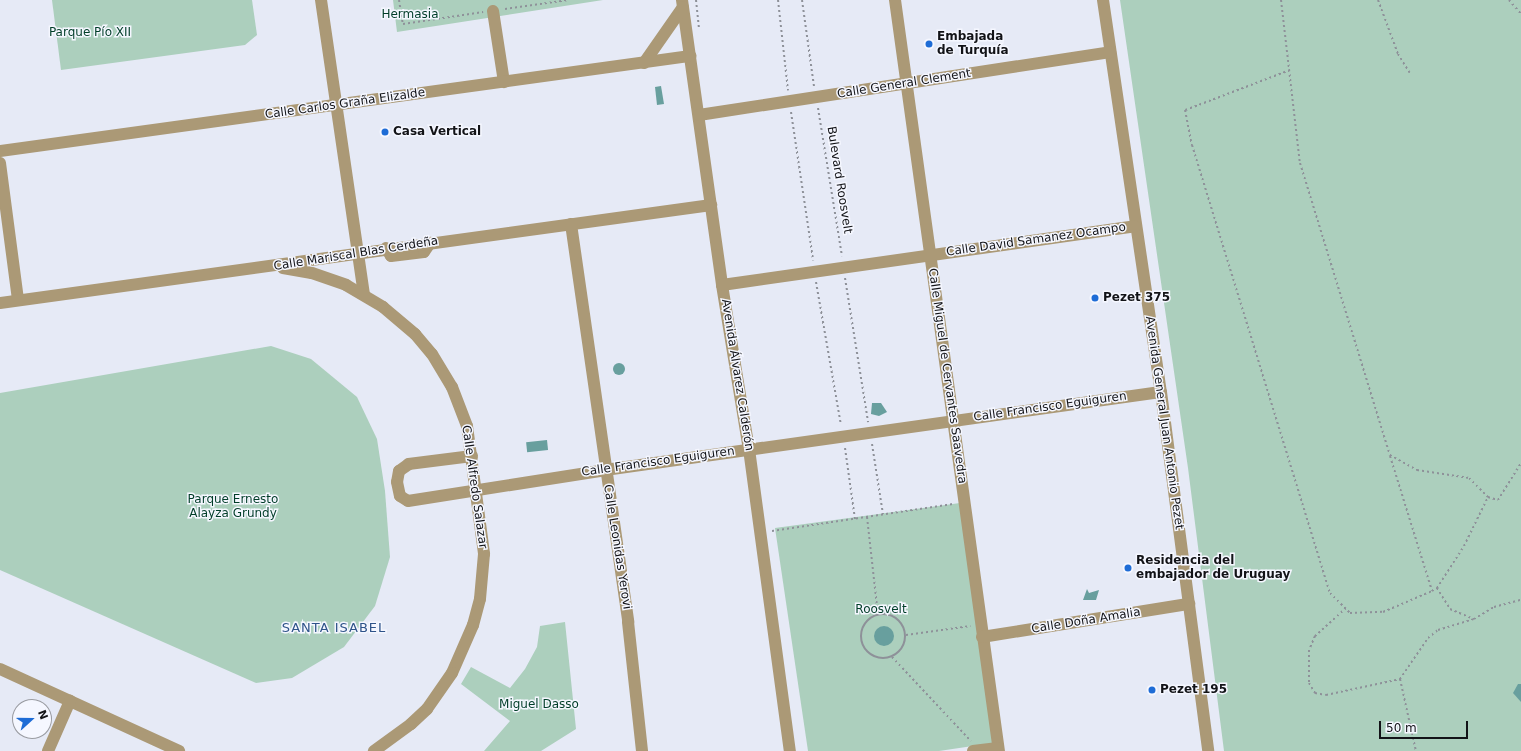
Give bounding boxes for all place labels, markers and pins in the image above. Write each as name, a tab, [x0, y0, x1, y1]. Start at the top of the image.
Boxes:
place label: Embajada de Turquía	[937, 30, 1009, 58]
marker: Embajada de Turquía	[924, 39, 934, 49]
place label: Casa Vertical	[393, 125, 481, 139]
marker: Casa Vertical	[380, 127, 390, 137]
place label: Pezet 375	[1103, 291, 1170, 305]
marker: Pezet 375	[1090, 293, 1100, 303]
place label: Residencia del embajador de Uruguay	[1136, 554, 1290, 582]
marker: Residencia del embajador de Uruguay	[1123, 563, 1133, 573]
place label: Pezet 195	[1160, 683, 1227, 697]
marker: Pezet 195	[1147, 685, 1157, 695]

